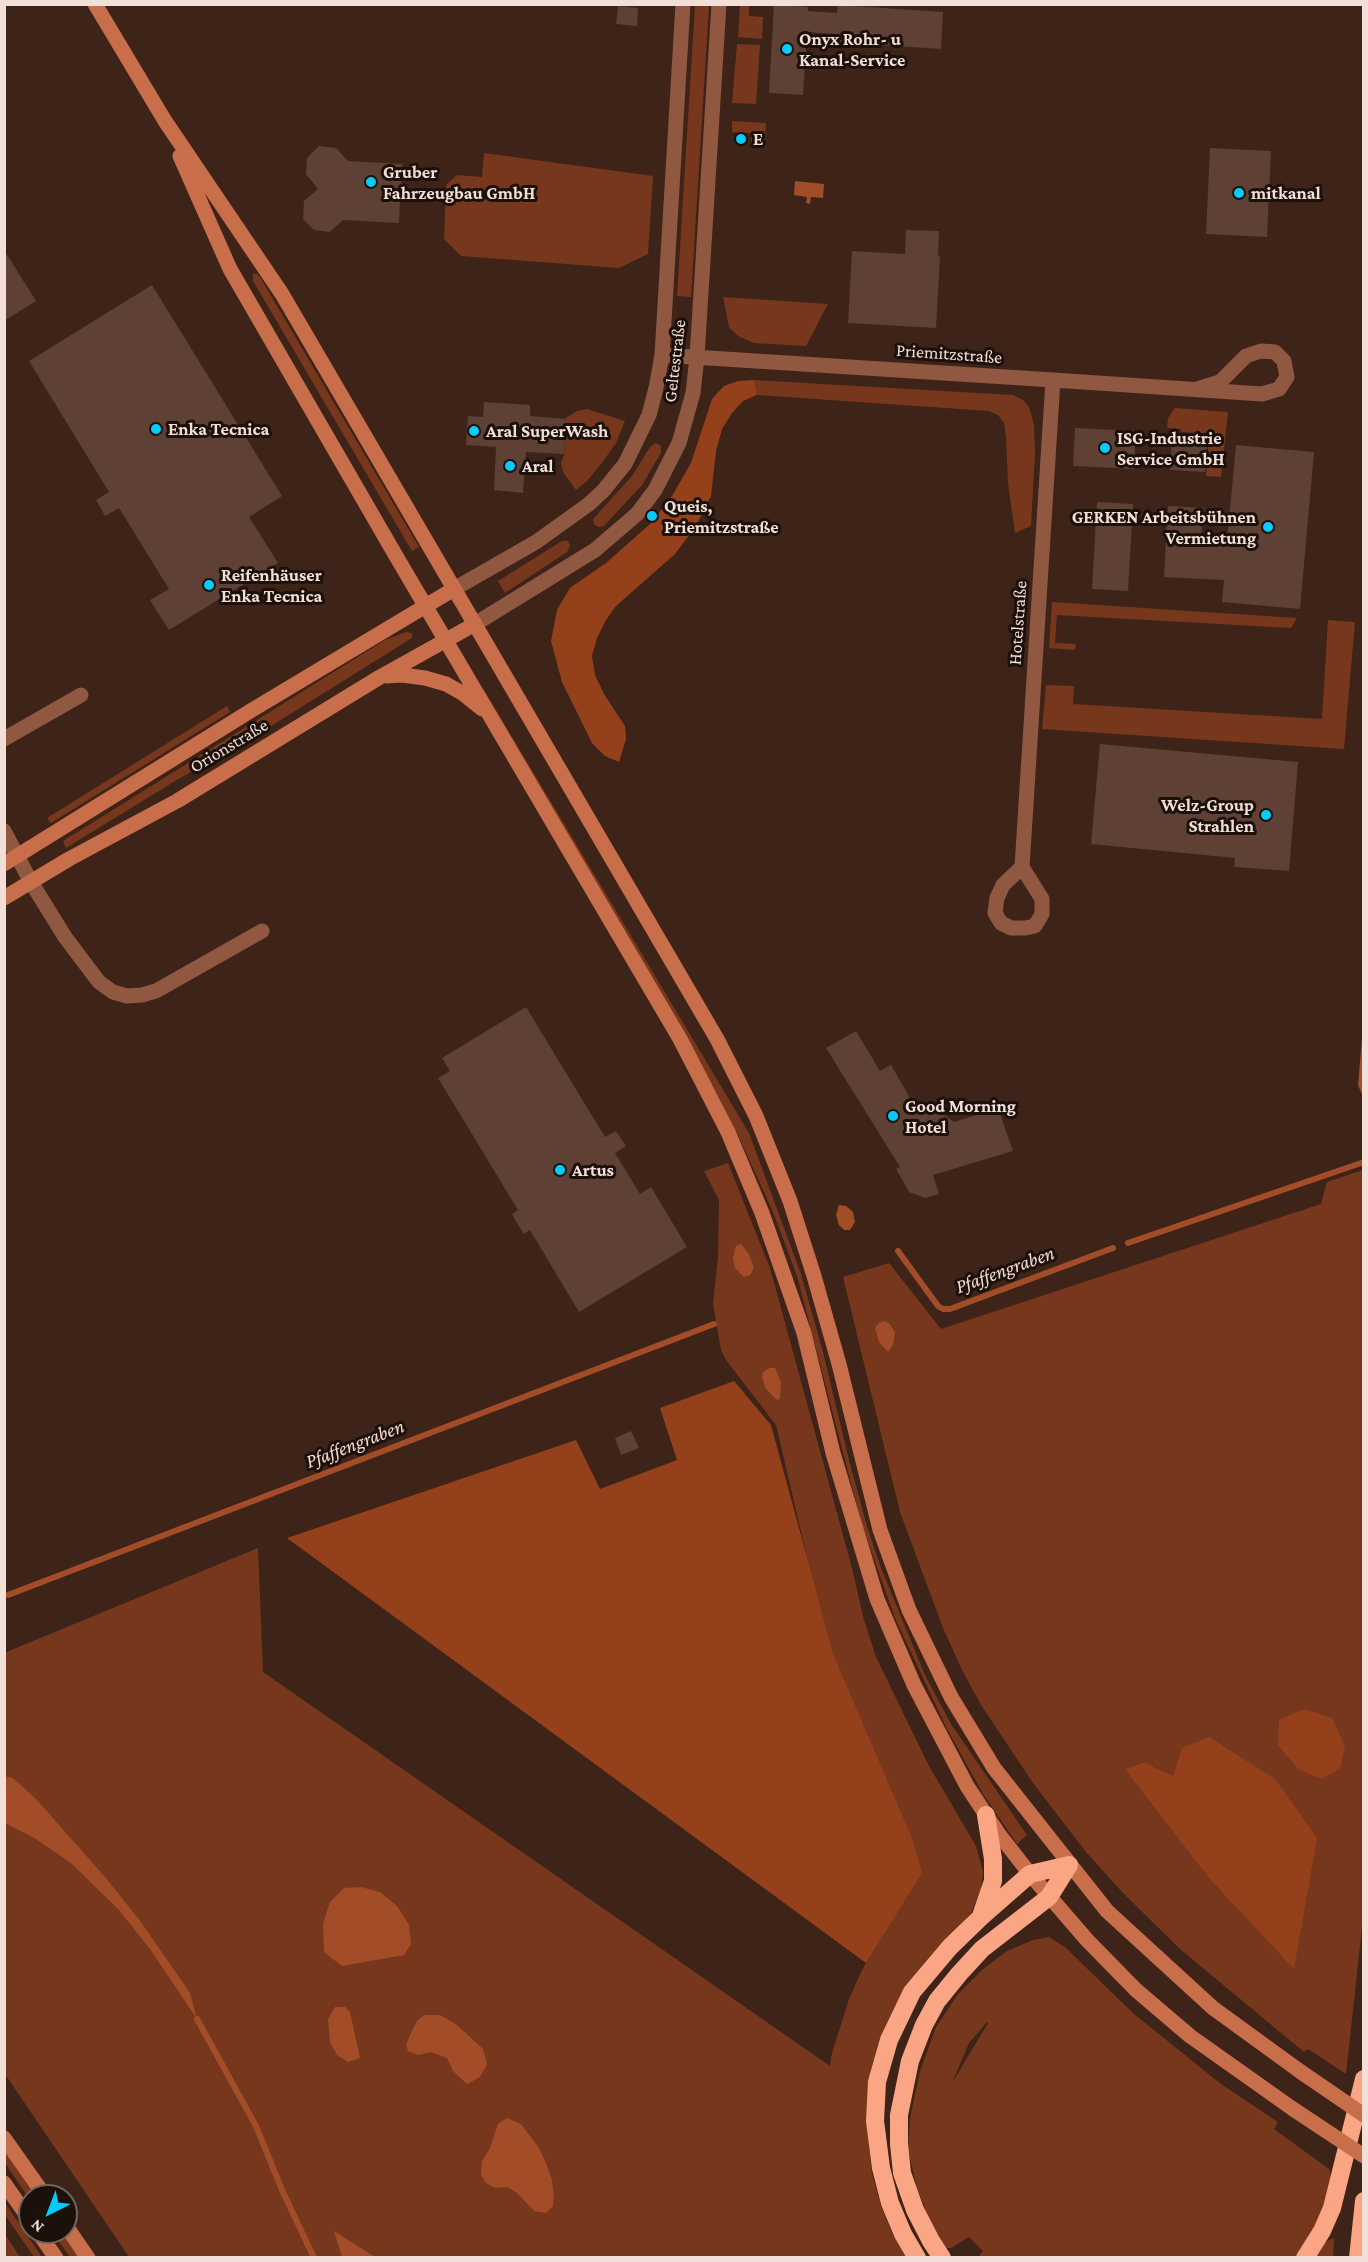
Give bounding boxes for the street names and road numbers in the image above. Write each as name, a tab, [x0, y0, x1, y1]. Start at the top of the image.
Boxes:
street label: Geltestraße	[659, 318, 691, 404]
street label: Priemitzstraße	[895, 340, 1003, 368]
street label: Hotelstraße	[1004, 580, 1032, 666]
street label: Orionstraße	[186, 714, 272, 778]

